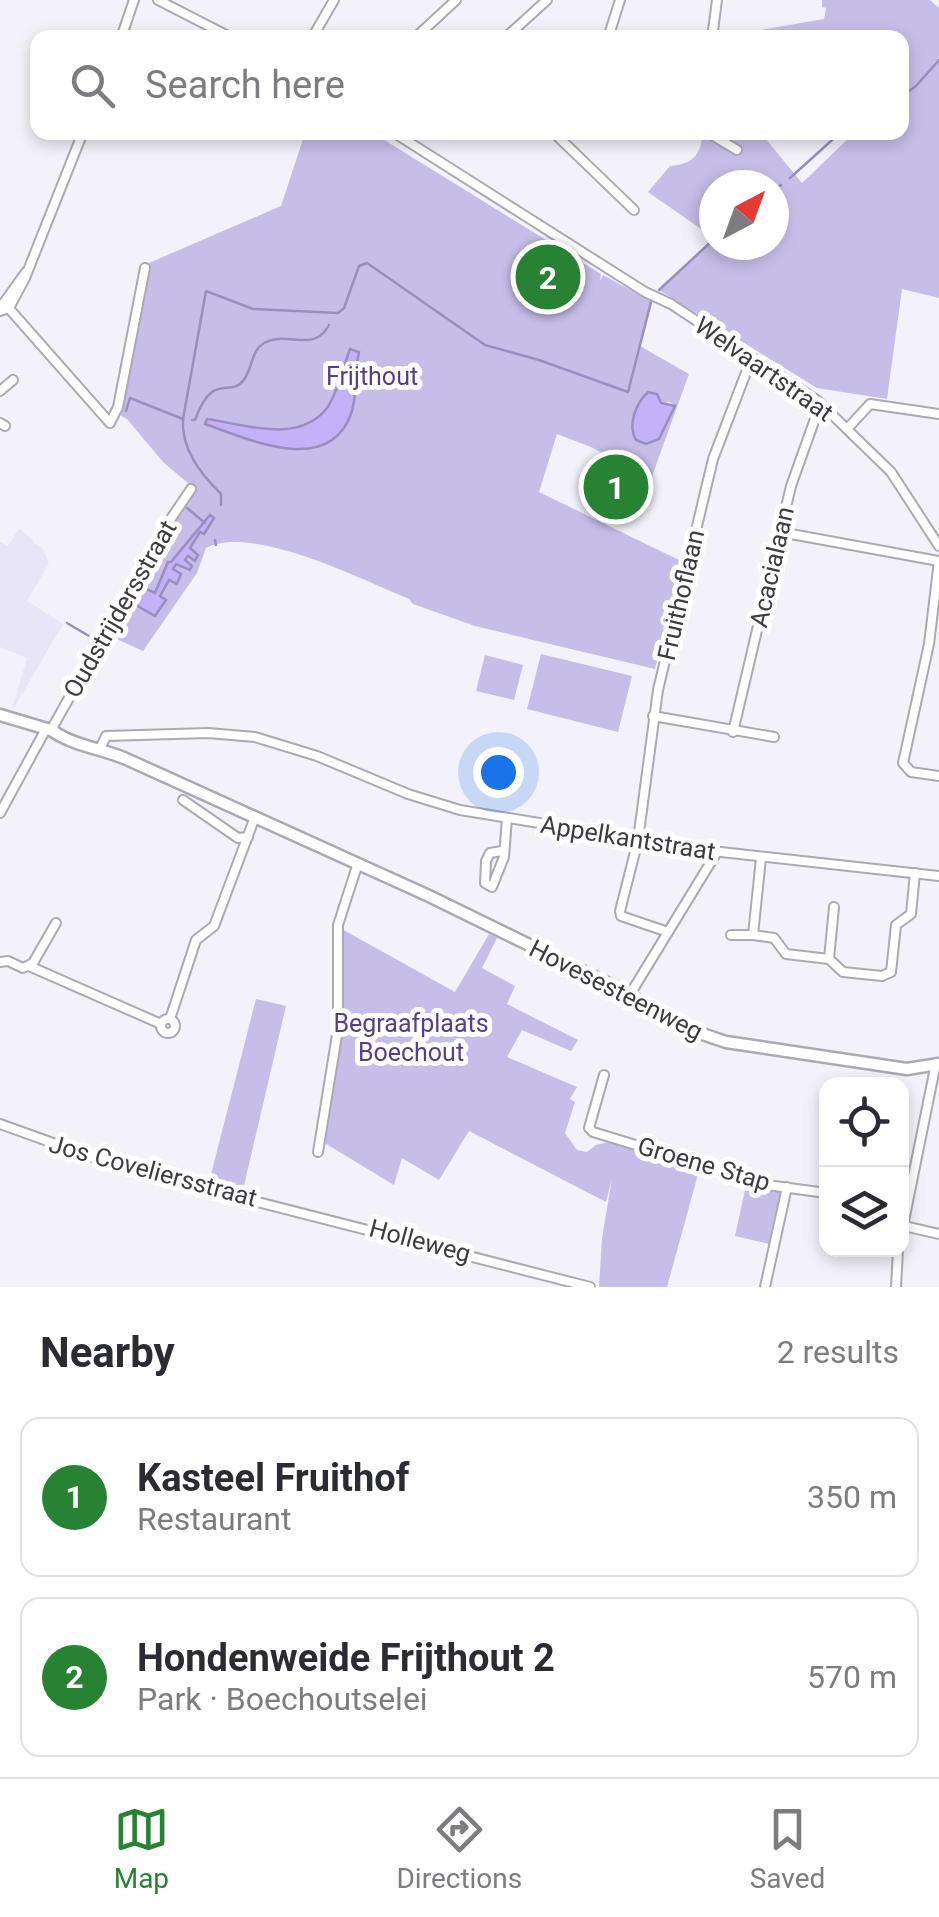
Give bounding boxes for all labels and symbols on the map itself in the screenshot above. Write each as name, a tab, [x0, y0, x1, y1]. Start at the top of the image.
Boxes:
north arrow	[699, 170, 789, 260]
pin: 2	[516, 240, 580, 314]
street label: Welvaartstraat	[689, 311, 839, 427]
park label: Frijthout	[326, 362, 418, 391]
pin: 1	[584, 450, 648, 524]
street label: Acacialaan	[744, 504, 800, 630]
street label: Oudstrijdersstraat	[57, 515, 183, 703]
street label: Fruithoflaan	[652, 527, 710, 663]
your location	[473, 747, 524, 798]
street label: Appelkantstraat	[539, 810, 717, 866]
street label: Hovesesteenweg	[524, 934, 708, 1046]
park label: Begraafplaats Boechout	[333, 1009, 489, 1067]
street label: Jos Coveliersstraat	[46, 1129, 260, 1213]
street label: Groene Stap	[634, 1131, 774, 1197]
street label: Holleweg	[366, 1214, 474, 1268]

